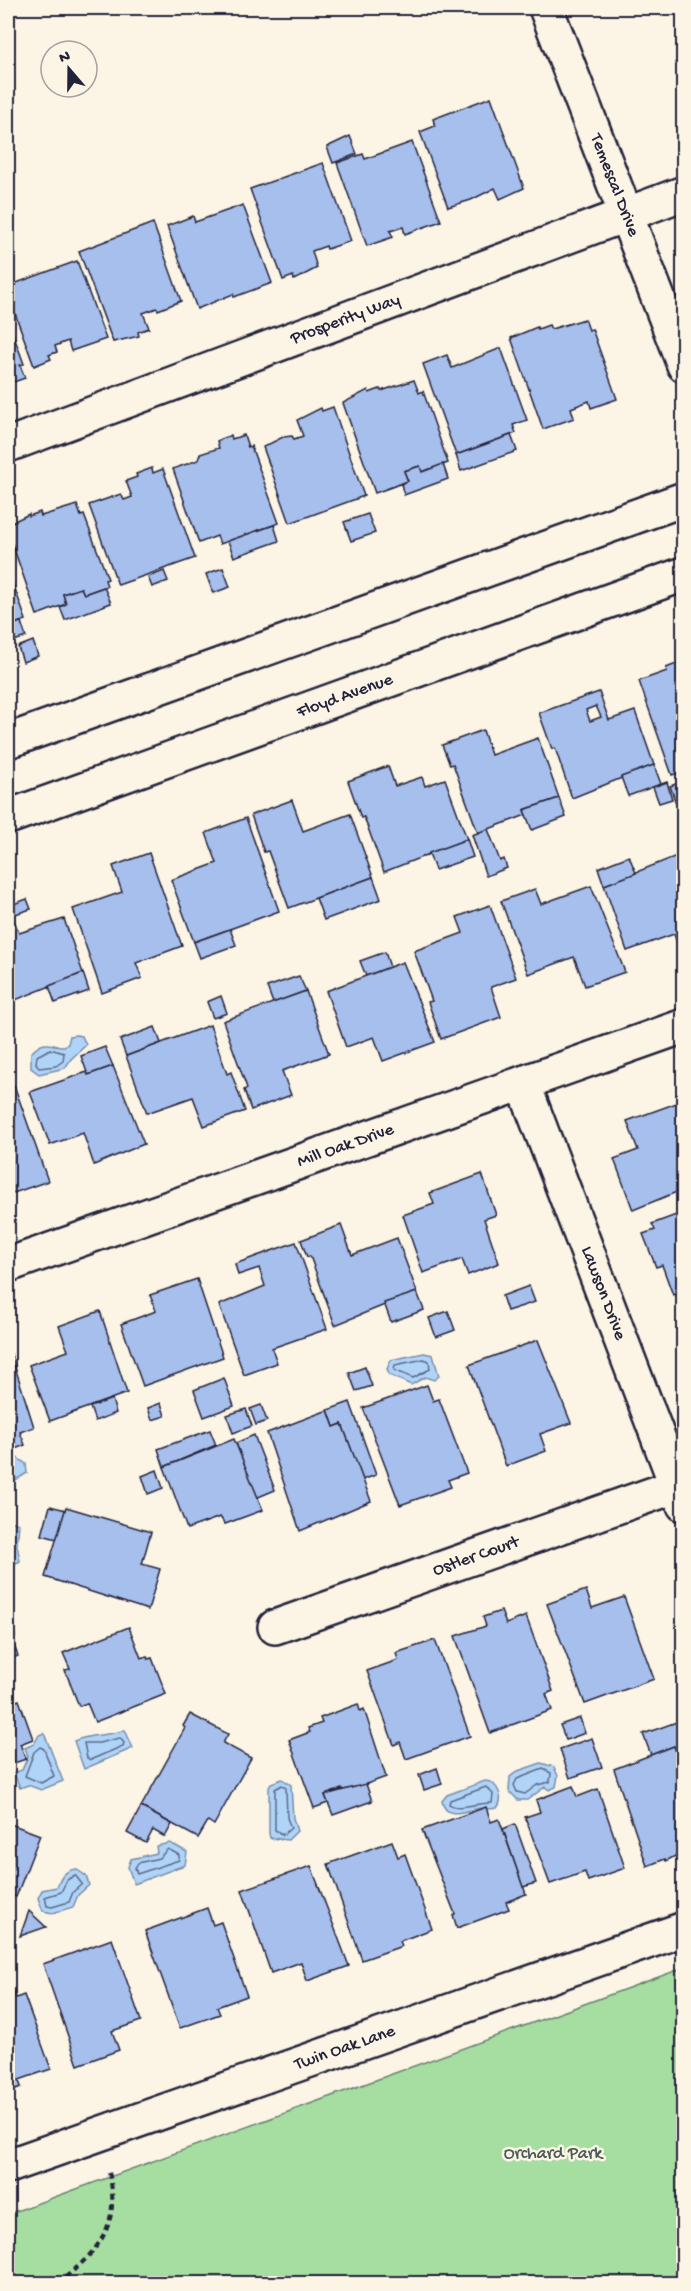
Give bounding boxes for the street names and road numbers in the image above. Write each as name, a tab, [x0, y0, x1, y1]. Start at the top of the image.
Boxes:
street label: Temescal Drive	[585, 130, 644, 240]
street label: Prosperity Way	[287, 289, 403, 350]
street label: Floyd Avenue	[293, 669, 396, 723]
street label: Mill Oak Drive	[294, 1119, 397, 1172]
street label: Lawson Drive	[576, 1243, 631, 1344]
street label: Ostler Court	[430, 1531, 523, 1581]
street label: Twin Oak Lane	[291, 2020, 399, 2076]

